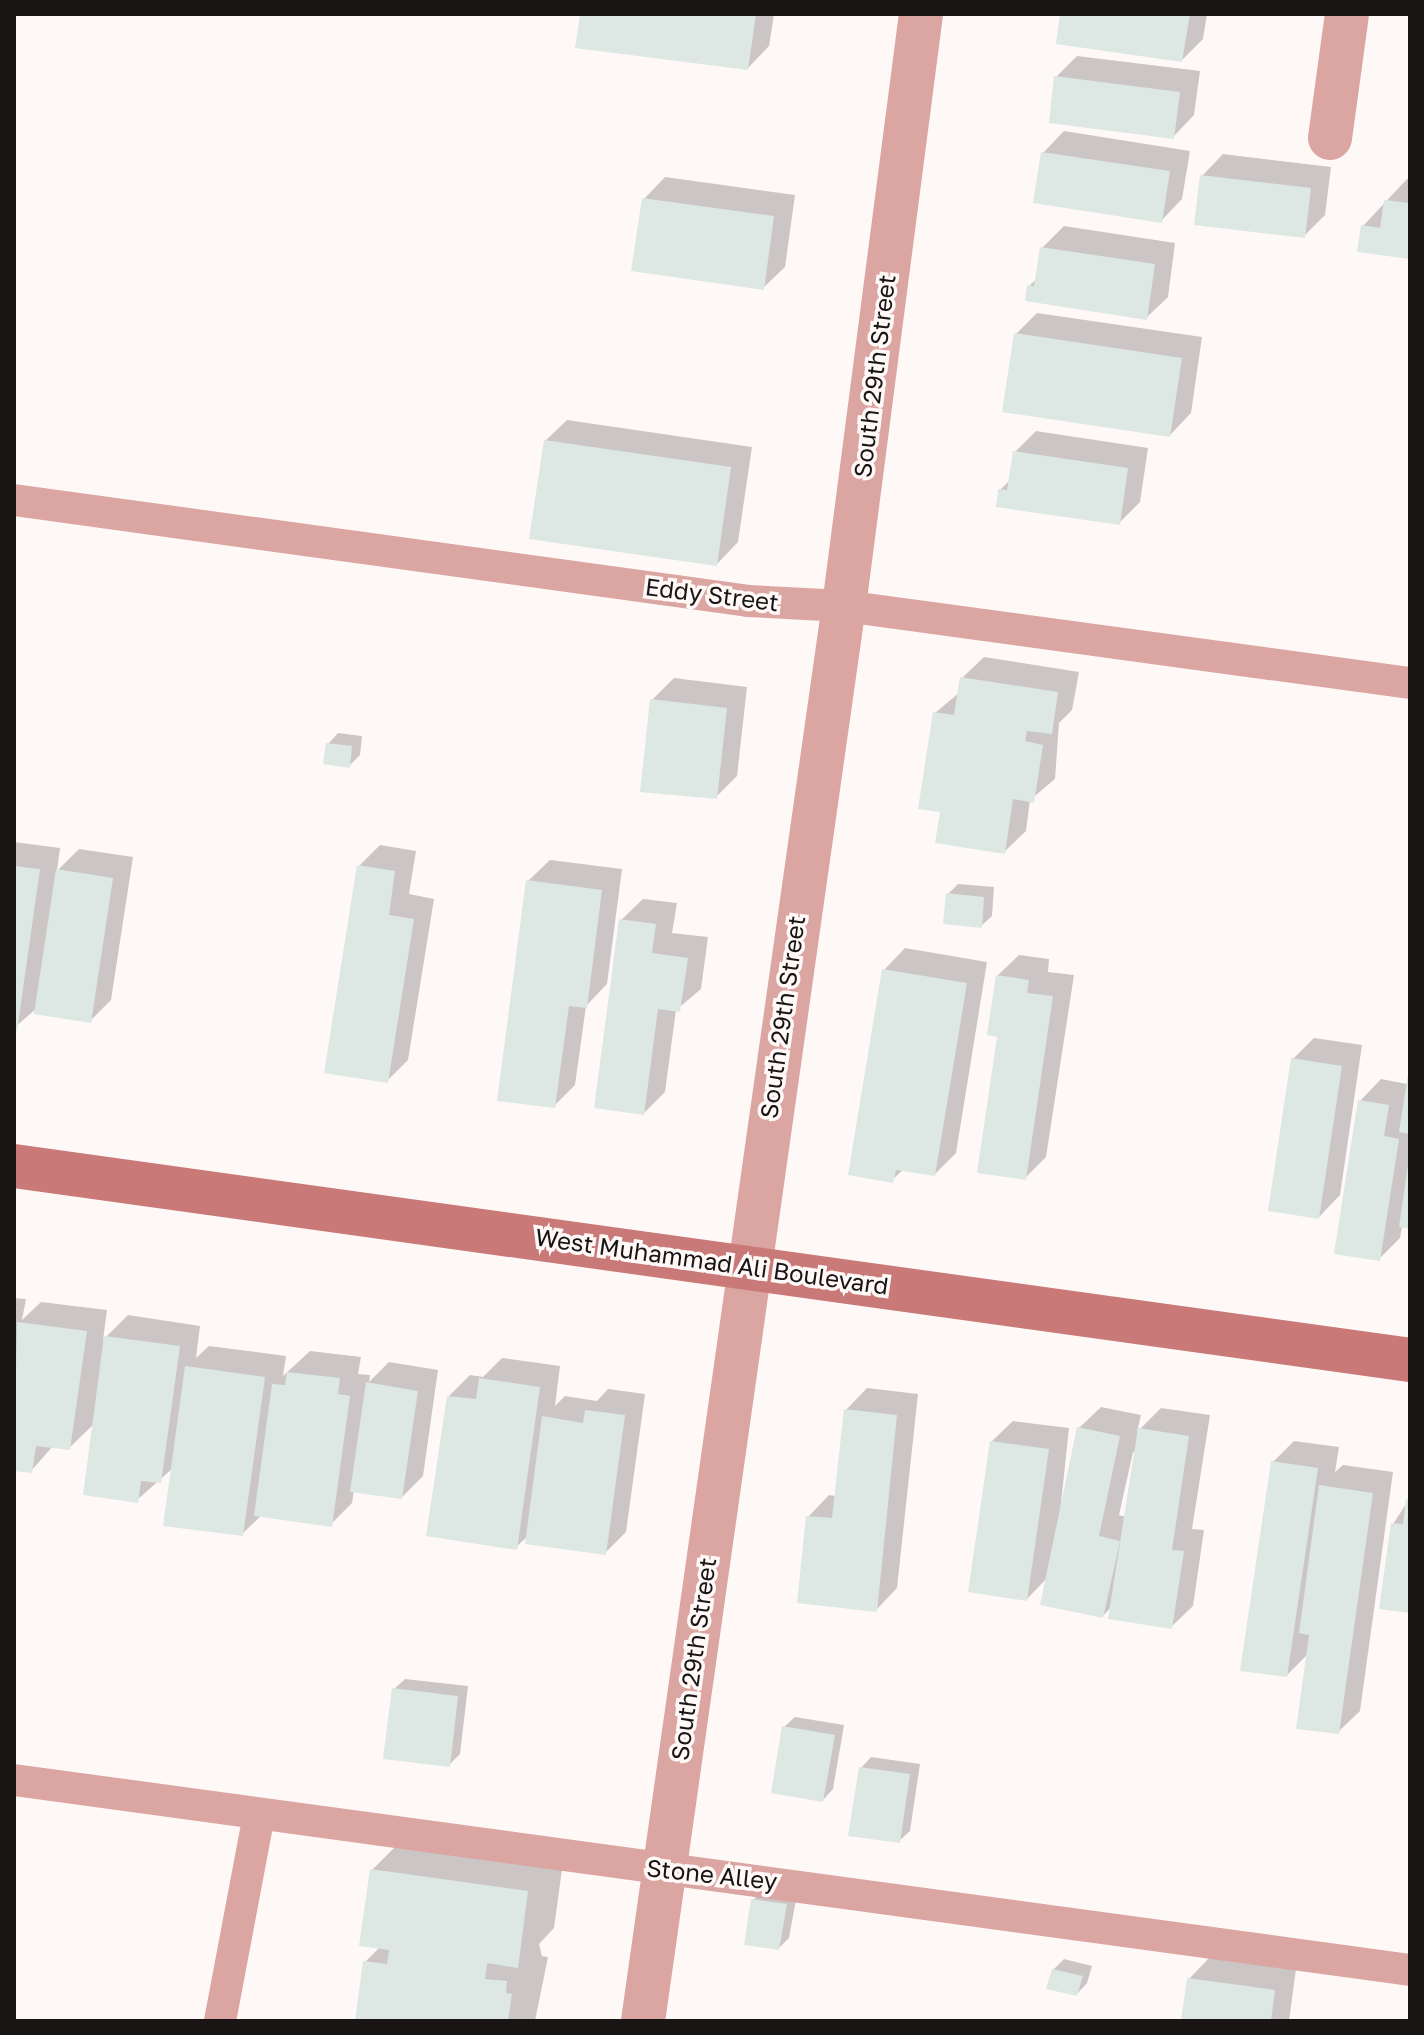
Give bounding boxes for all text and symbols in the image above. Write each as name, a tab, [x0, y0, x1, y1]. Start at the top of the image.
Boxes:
street label: South 29th Street	[847, 273, 901, 479]
street label: Eddy Street	[644, 572, 780, 616]
street label: South 29th Street	[754, 914, 810, 1120]
street label: West Muhammad Ali Boulevard	[534, 1222, 890, 1300]
street label: South 29th Street	[665, 1556, 721, 1762]
street label: Stone Alley	[645, 1853, 779, 1895]

